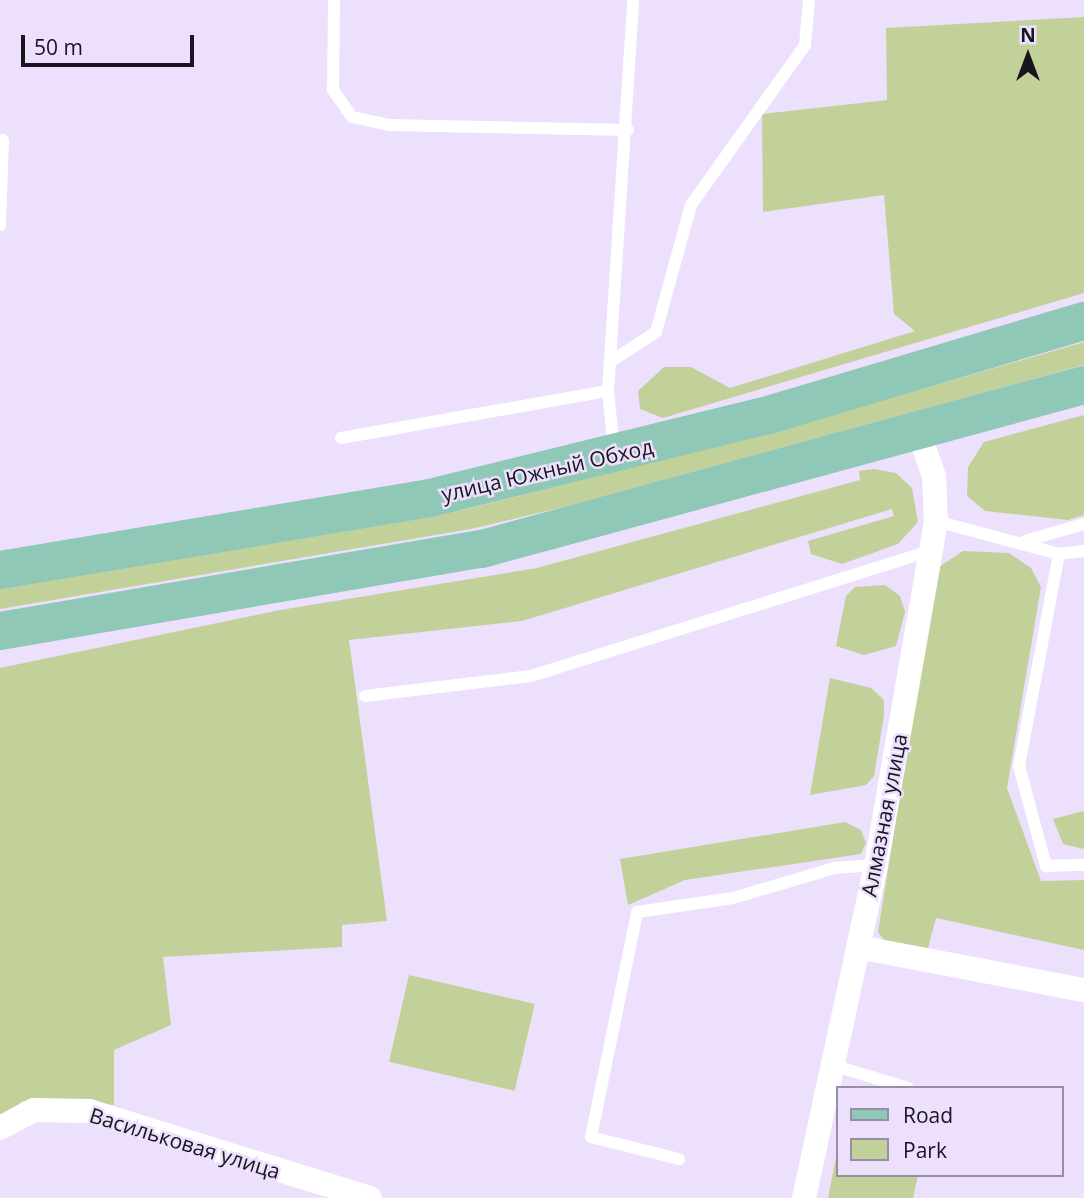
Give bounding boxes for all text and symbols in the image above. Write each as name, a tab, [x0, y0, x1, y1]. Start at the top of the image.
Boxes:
scale bar	[24, 21, 198, 65]
north arrow	[993, 21, 1063, 91]
text: N	[1020, 22, 1036, 48]
text: 50 m	[34, 33, 83, 61]
street label: улица Южный Обход	[439, 433, 655, 507]
street label: Алмазная улица	[856, 731, 912, 899]
legend	[836, 1086, 1063, 1177]
text: Road	[903, 1101, 953, 1129]
street label: Васильковая улица	[87, 1102, 283, 1184]
text: Park	[903, 1136, 947, 1164]

